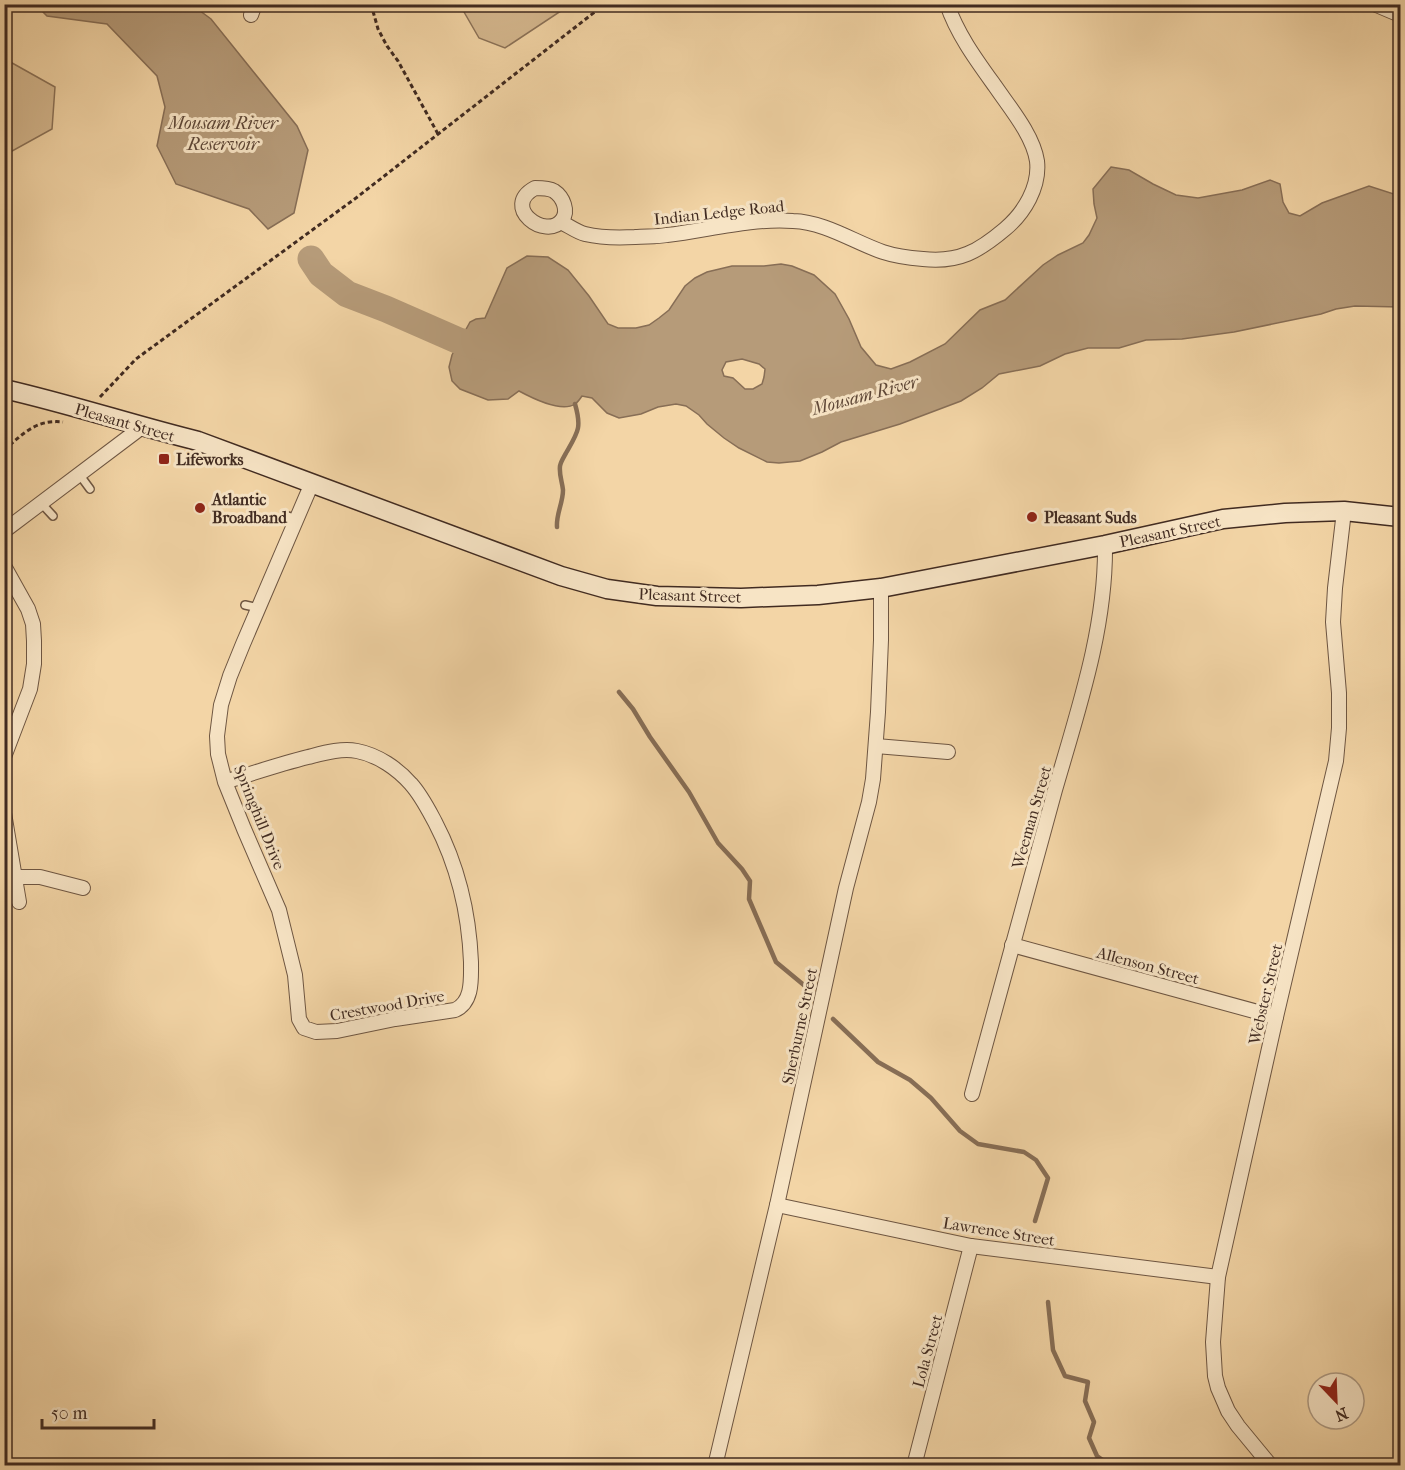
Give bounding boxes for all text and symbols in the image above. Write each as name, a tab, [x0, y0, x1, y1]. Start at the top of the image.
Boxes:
water label: Mousam River Reservoir	[166, 113, 280, 155]
street label: Indian Ledge Road	[653, 196, 785, 229]
water label: Mousam River	[808, 371, 923, 420]
street label: Pleasant Street	[73, 399, 177, 446]
place label: Lifeworks	[176, 450, 244, 469]
marker: Lifeworks	[157, 452, 171, 466]
place label: Atlantic Broadband	[211, 490, 288, 527]
marker: Atlantic Broadband	[193, 501, 207, 515]
place label: Pleasant Suds	[1044, 508, 1137, 527]
marker: Pleasant Suds	[1025, 510, 1039, 524]
street label: Pleasant Street	[1118, 511, 1223, 552]
street label: Pleasant Street	[638, 584, 742, 607]
street label: Springhill Drive	[230, 762, 289, 872]
street label: Weeman Street	[1007, 763, 1055, 872]
street label: Allenson Street	[1094, 942, 1201, 988]
street label: Webster Street	[1244, 942, 1286, 1047]
street label: Sherburne Street	[778, 966, 821, 1086]
street label: Crestwood Drive	[328, 986, 446, 1025]
street label: Lawrence Street	[942, 1213, 1057, 1250]
street label: Lola Street	[909, 1312, 946, 1390]
north arrow	[1306, 1371, 1366, 1431]
scale bar	[42, 1392, 154, 1430]
text: 50 m	[51, 1403, 88, 1424]
text: N	[1332, 1403, 1351, 1426]

